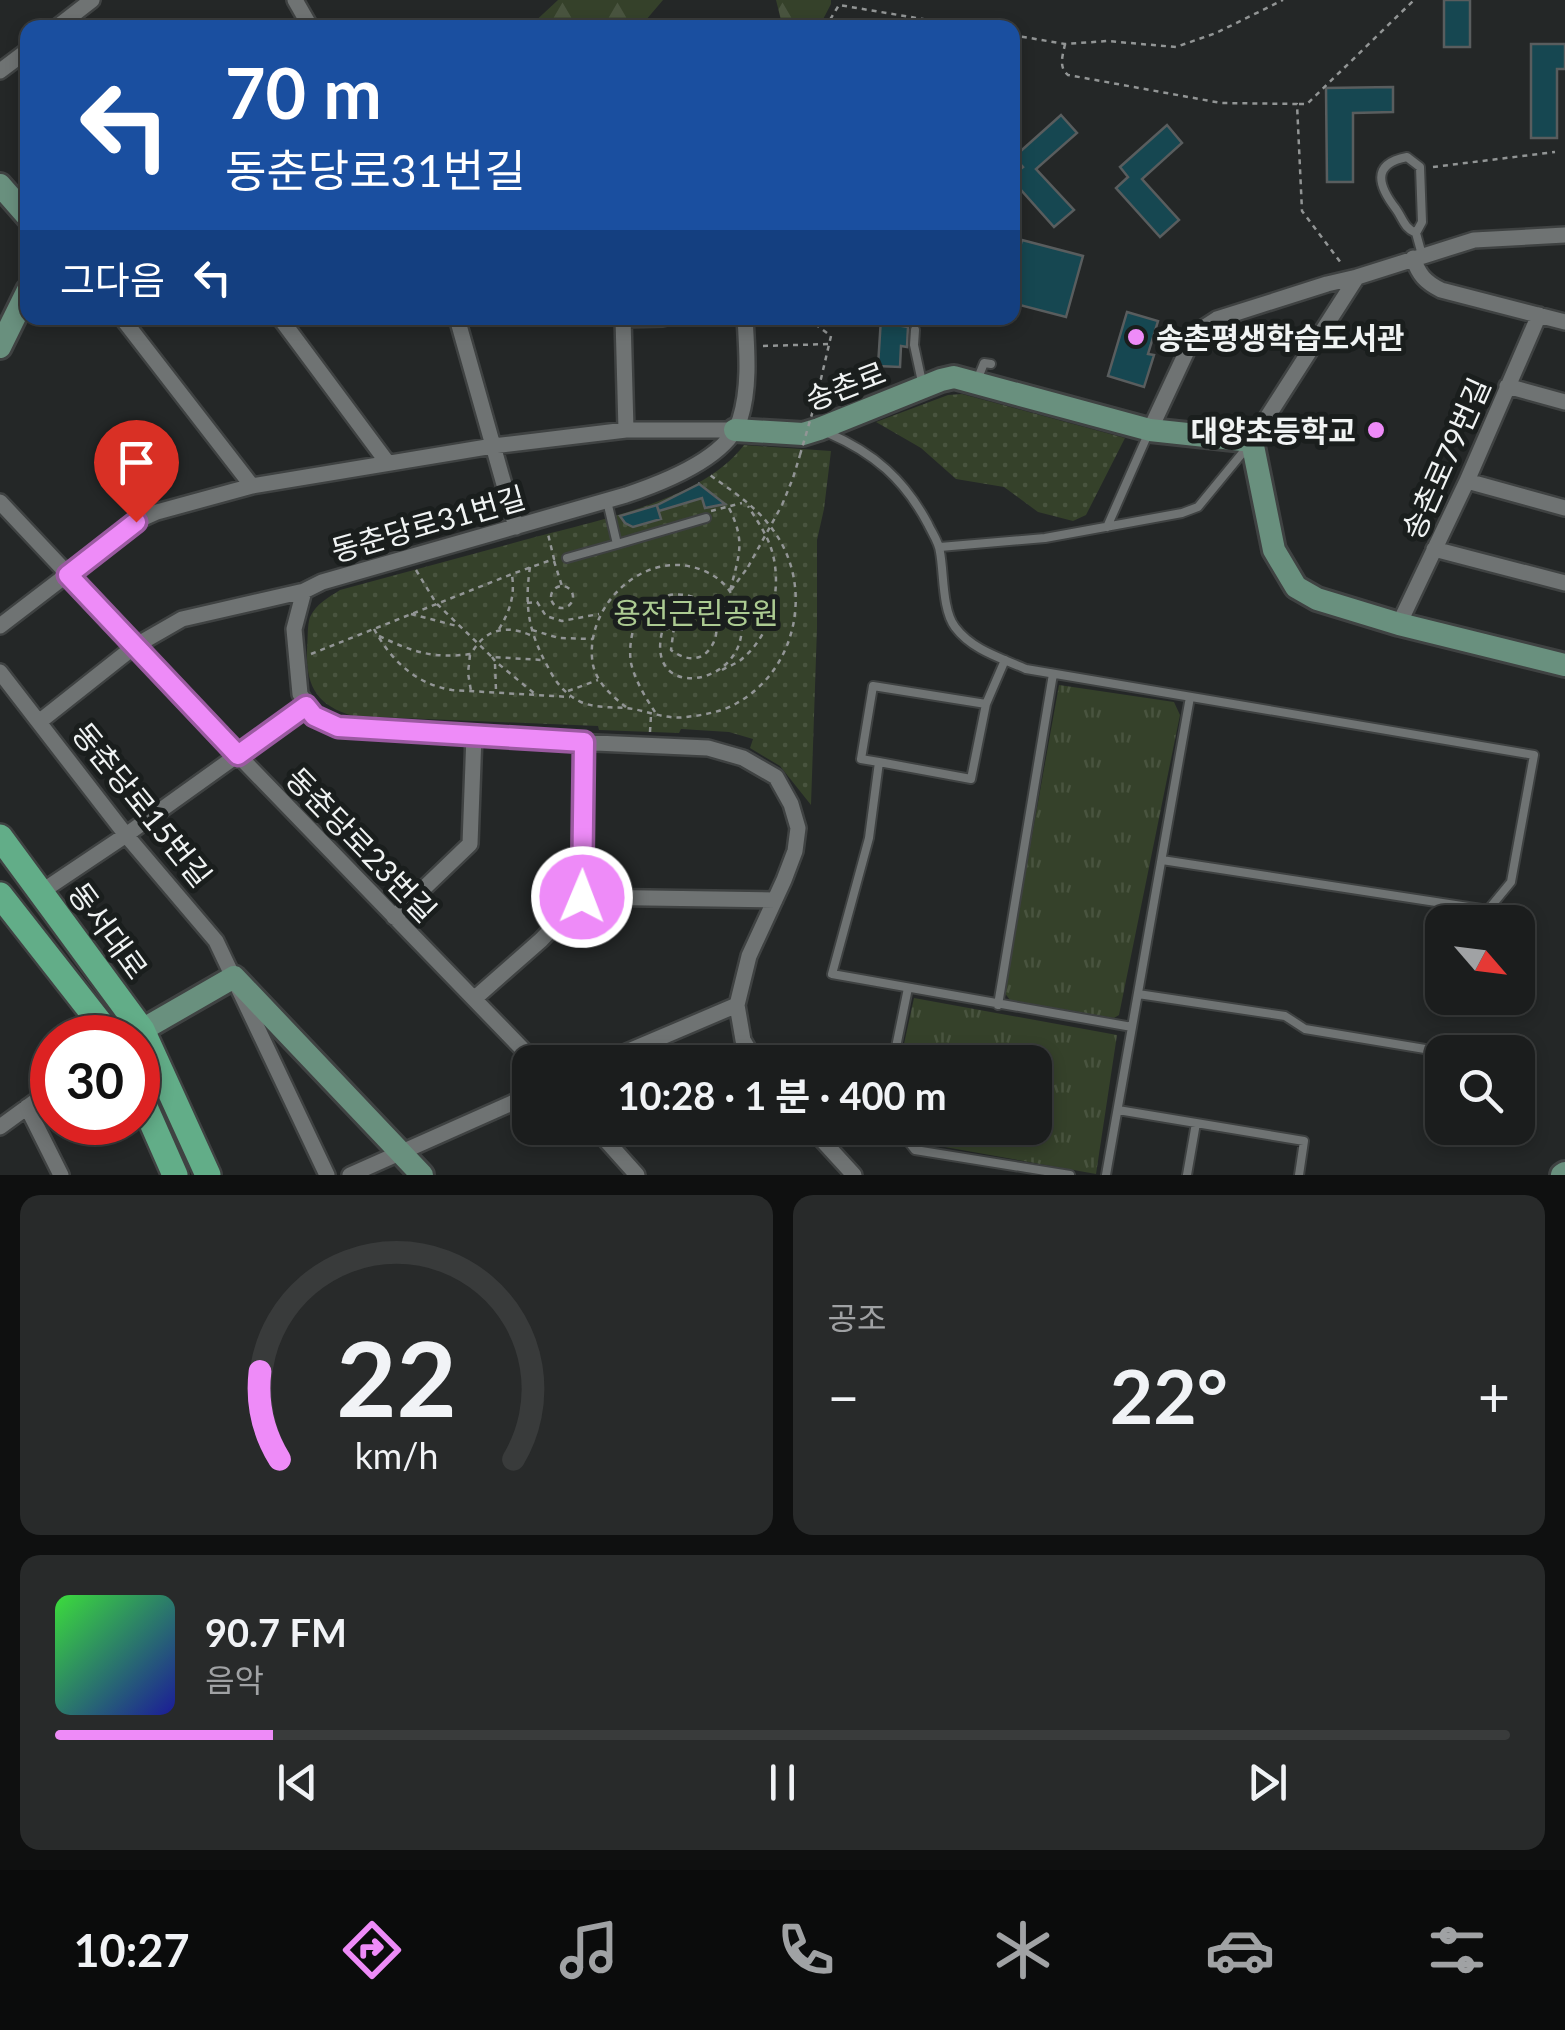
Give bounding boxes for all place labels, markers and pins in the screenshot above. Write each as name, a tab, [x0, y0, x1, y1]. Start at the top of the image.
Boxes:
place label: 송촌평생학습도서관	[1156, 319, 1404, 355]
marker: 송촌평생학습도서관	[1125, 326, 1147, 348]
place label: 대양초등학교	[1190, 412, 1356, 448]
marker: 대양초등학교	[1365, 419, 1387, 441]
pin	[94, 420, 179, 523]

